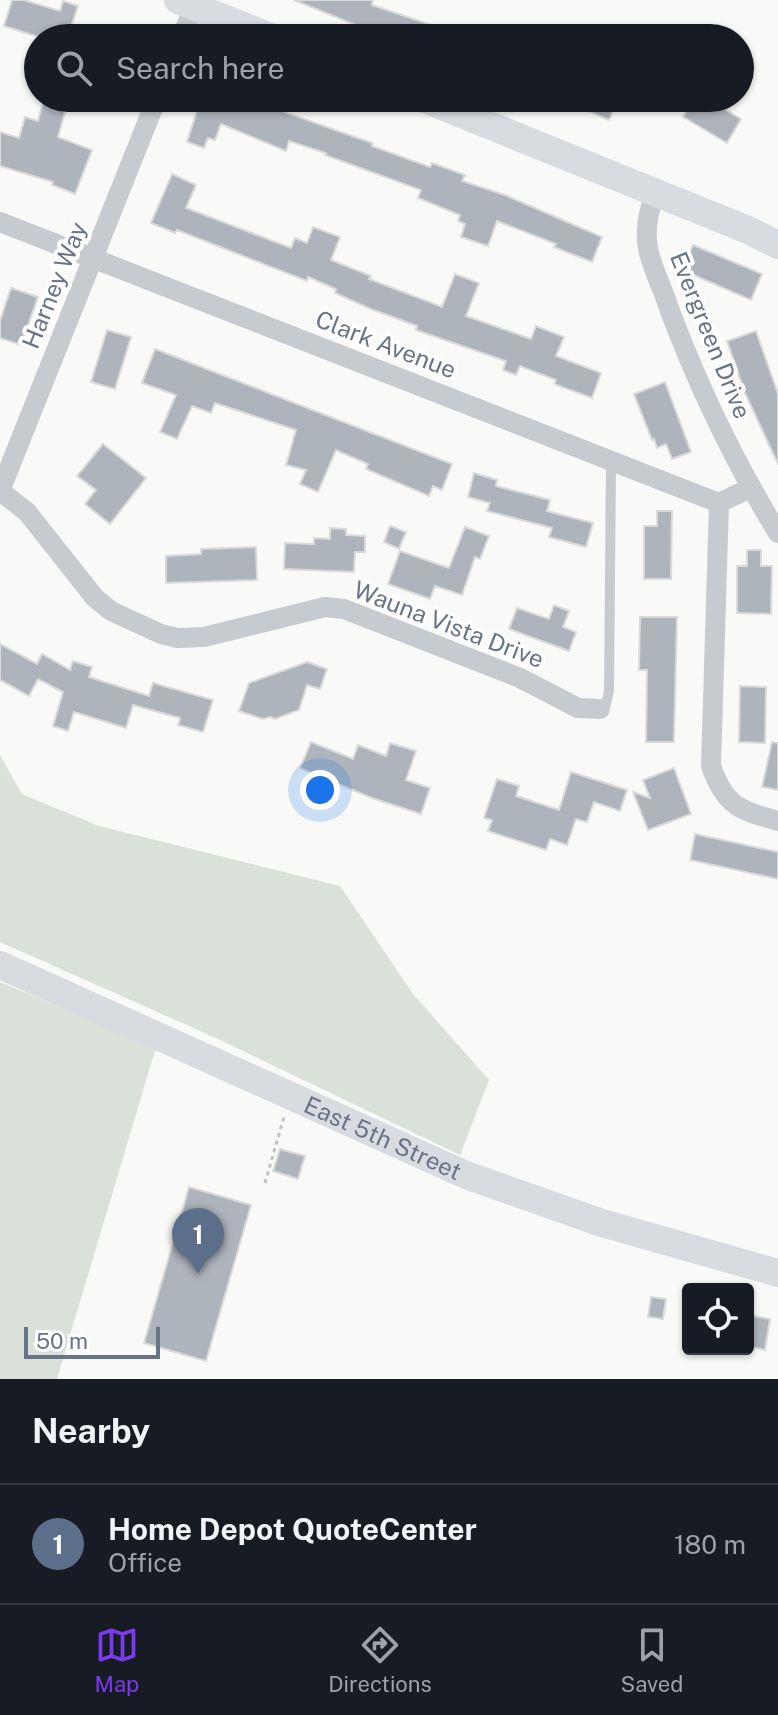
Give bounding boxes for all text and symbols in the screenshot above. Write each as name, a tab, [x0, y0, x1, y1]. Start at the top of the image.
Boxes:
search box	[24, 24, 754, 112]
icon: search	[52, 46, 96, 90]
text: Search here	[116, 50, 284, 86]
street label: Harney Way	[16, 218, 92, 352]
street label: Evergreen Drive	[665, 248, 757, 422]
street label: Clark Avenue	[312, 304, 460, 384]
street label: Wauna Vista Drive	[350, 575, 548, 673]
your location	[300, 770, 340, 810]
street label: East 5th Street	[300, 1090, 466, 1185]
pin: 1	[172, 1208, 224, 1274]
map controls	[682, 1283, 754, 1355]
button: locate	[682, 1283, 754, 1355]
scale bar	[24, 1323, 160, 1359]
text: 50 m	[36, 1328, 88, 1354]
text: Nearby	[32, 1411, 150, 1451]
text: Home Depot QuoteCenter	[108, 1511, 477, 1547]
text: 1	[52, 1529, 64, 1560]
text: 180 m	[674, 1529, 746, 1560]
text: Office	[108, 1547, 182, 1578]
tab: Map	[95, 1623, 139, 1697]
tab: Directions	[328, 1623, 432, 1697]
tab: Saved	[621, 1623, 683, 1697]

